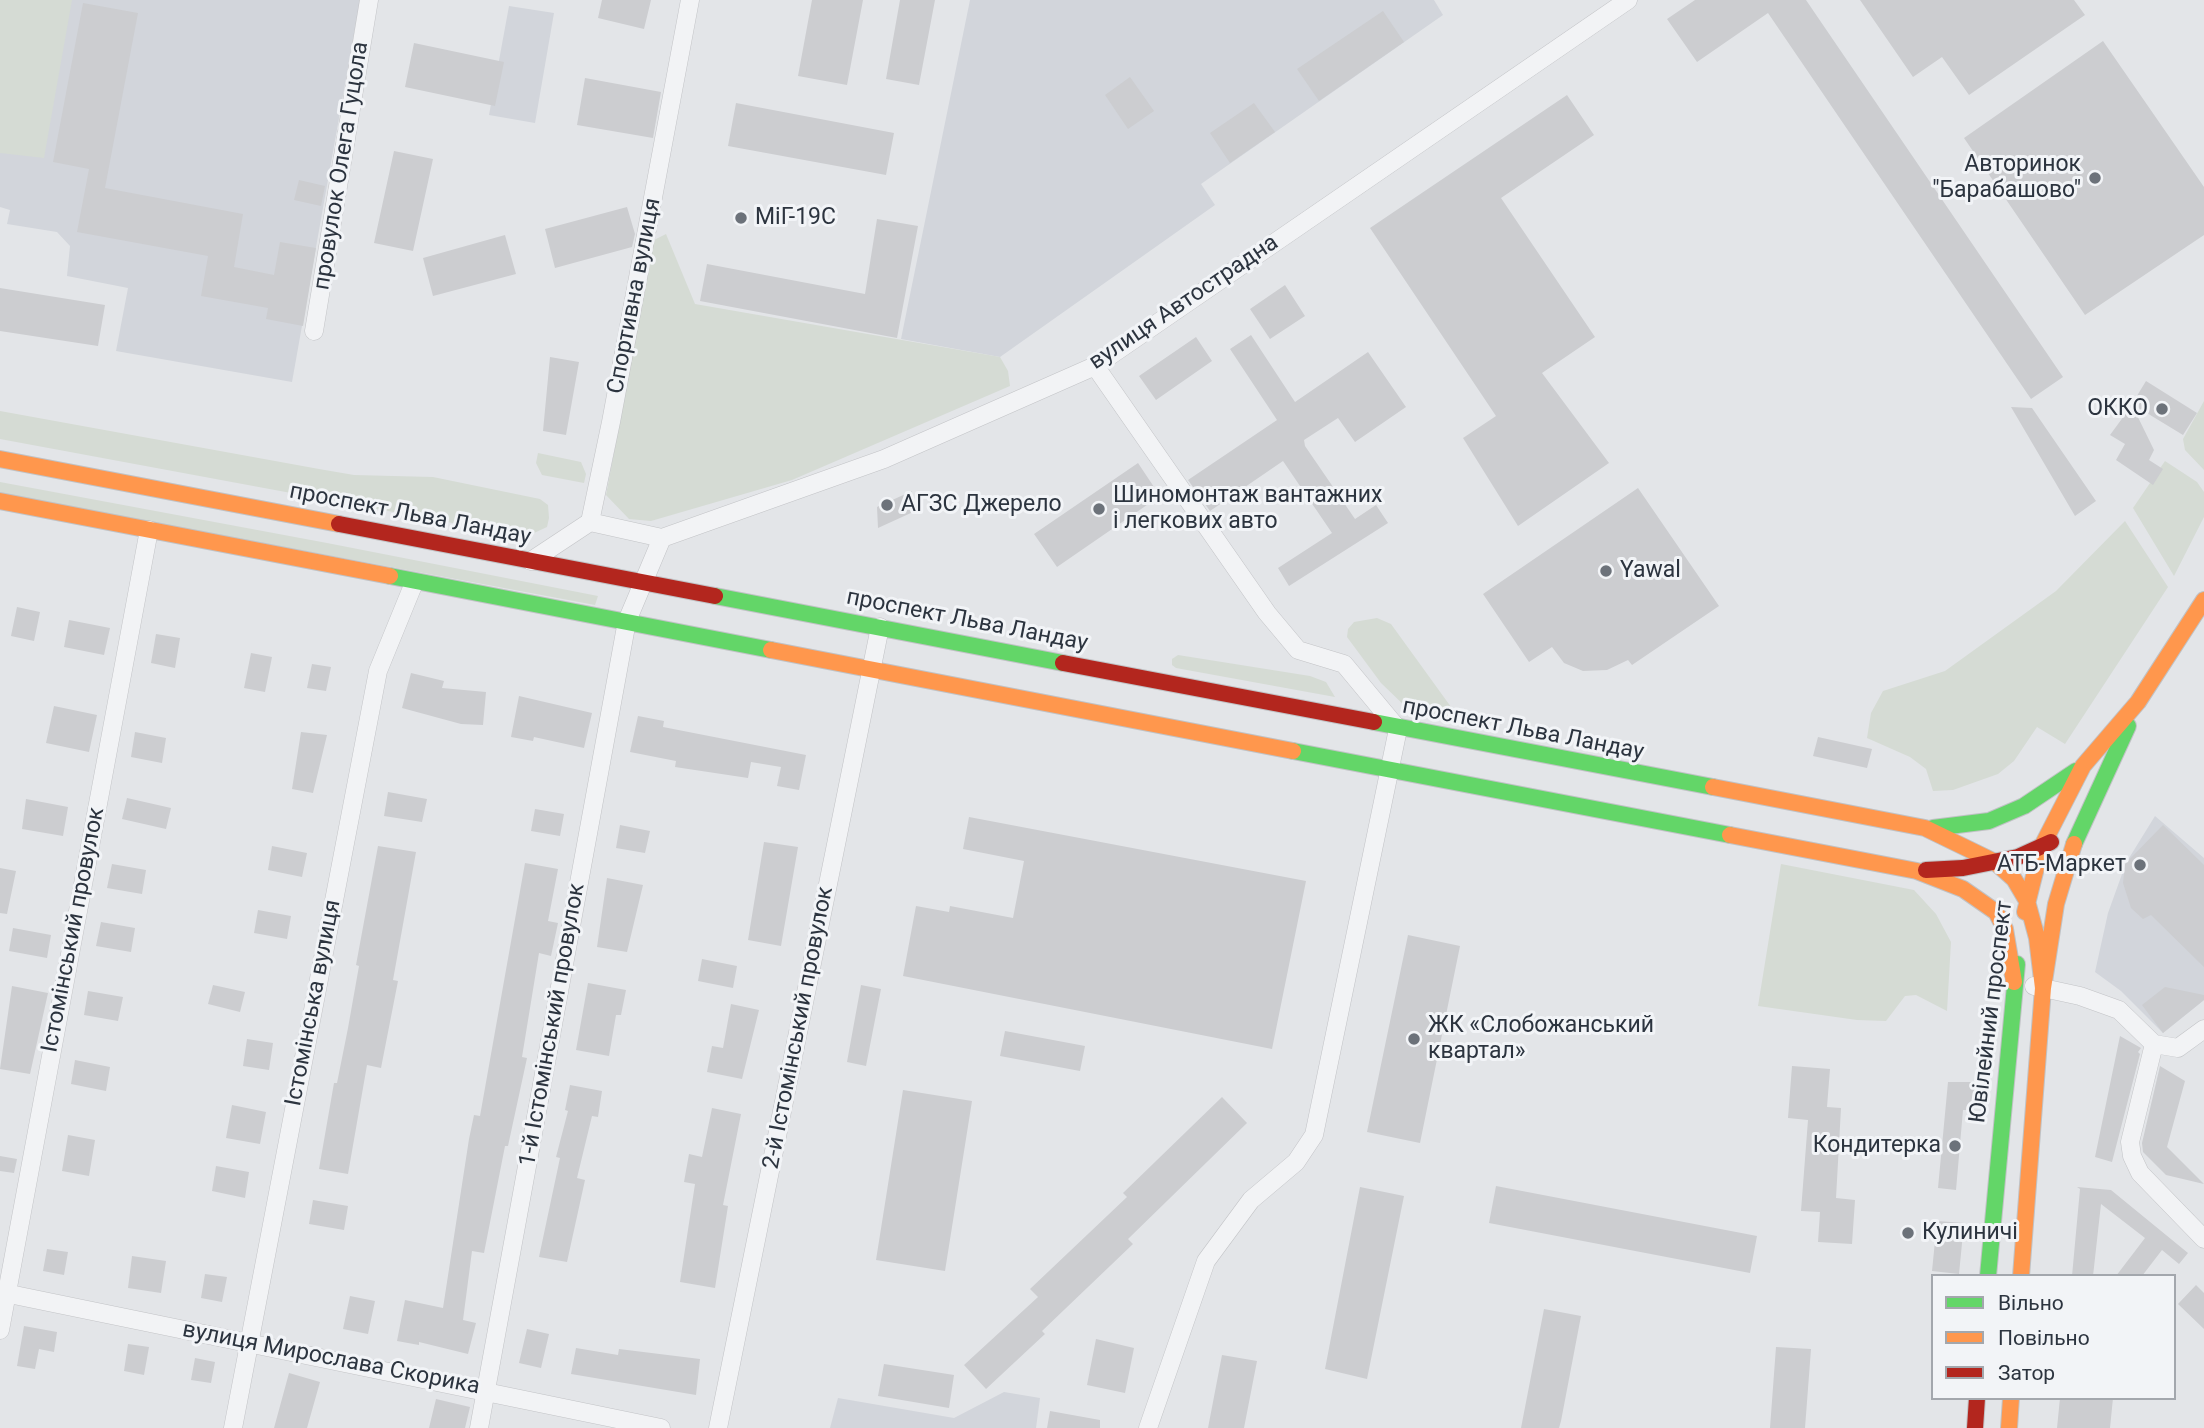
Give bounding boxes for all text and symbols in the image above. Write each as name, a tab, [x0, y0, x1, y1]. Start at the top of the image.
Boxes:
street label: провулок Олега Гуцола	[309, 40, 375, 292]
place label: Авторинок "Барабашово"	[1932, 151, 2081, 205]
marker: Авторинок "Барабашово"	[2087, 170, 2103, 186]
street label: Спортивна вулиця	[602, 196, 668, 396]
place label: МіГ-19С	[755, 204, 836, 232]
marker: МіГ-19С	[733, 210, 749, 226]
street label: вулиця Автострадна	[1084, 229, 1284, 377]
place label: ОККО	[2087, 395, 2148, 423]
marker: ОККО	[2154, 401, 2170, 417]
street label: проспект Льва Ландау	[287, 478, 533, 552]
place label: Шиномонтаж вантажних і легкових авто	[1113, 482, 1382, 536]
place label: АГЗС Джерело	[901, 491, 1062, 519]
marker: АГЗС Джерело	[879, 497, 895, 513]
marker: Шиномонтаж вантажних і легкових авто	[1091, 501, 1107, 517]
place label: Yawal	[1620, 557, 1681, 585]
marker: Yawal	[1598, 563, 1614, 579]
street label: проспект Льва Ландау	[844, 584, 1090, 658]
street label: проспект Льва Ландау	[1400, 693, 1646, 767]
street label: Істомінський провулок	[37, 805, 111, 1055]
place label: АТБ-Маркет	[1997, 851, 2126, 879]
marker: АТБ-Маркет	[2132, 857, 2148, 873]
street label: 1-й Істомінський провулок	[514, 881, 592, 1169]
street label: 2-й Істомінський провулок	[758, 885, 840, 1171]
street label: Істомінська вулиця	[280, 898, 348, 1108]
street label: Ювілейний проспект	[1965, 899, 2019, 1125]
place label: ЖК «Слобожанський квартал»	[1428, 1012, 1654, 1066]
marker: ЖК «Слобожанський квартал»	[1406, 1031, 1422, 1047]
place label: Кондитерка	[1813, 1132, 1941, 1160]
marker: Кондитерка	[1947, 1138, 1963, 1154]
place label: Кулиничі	[1922, 1219, 2018, 1247]
marker: Кулиничі	[1900, 1225, 1916, 1241]
legend	[1931, 1274, 2176, 1400]
text: Вільно	[1998, 1291, 2064, 1315]
street label: вулиця Мирослава Скорика	[180, 1317, 482, 1401]
text: Повільно	[1998, 1326, 2090, 1350]
text: Затор	[1998, 1361, 2055, 1385]

